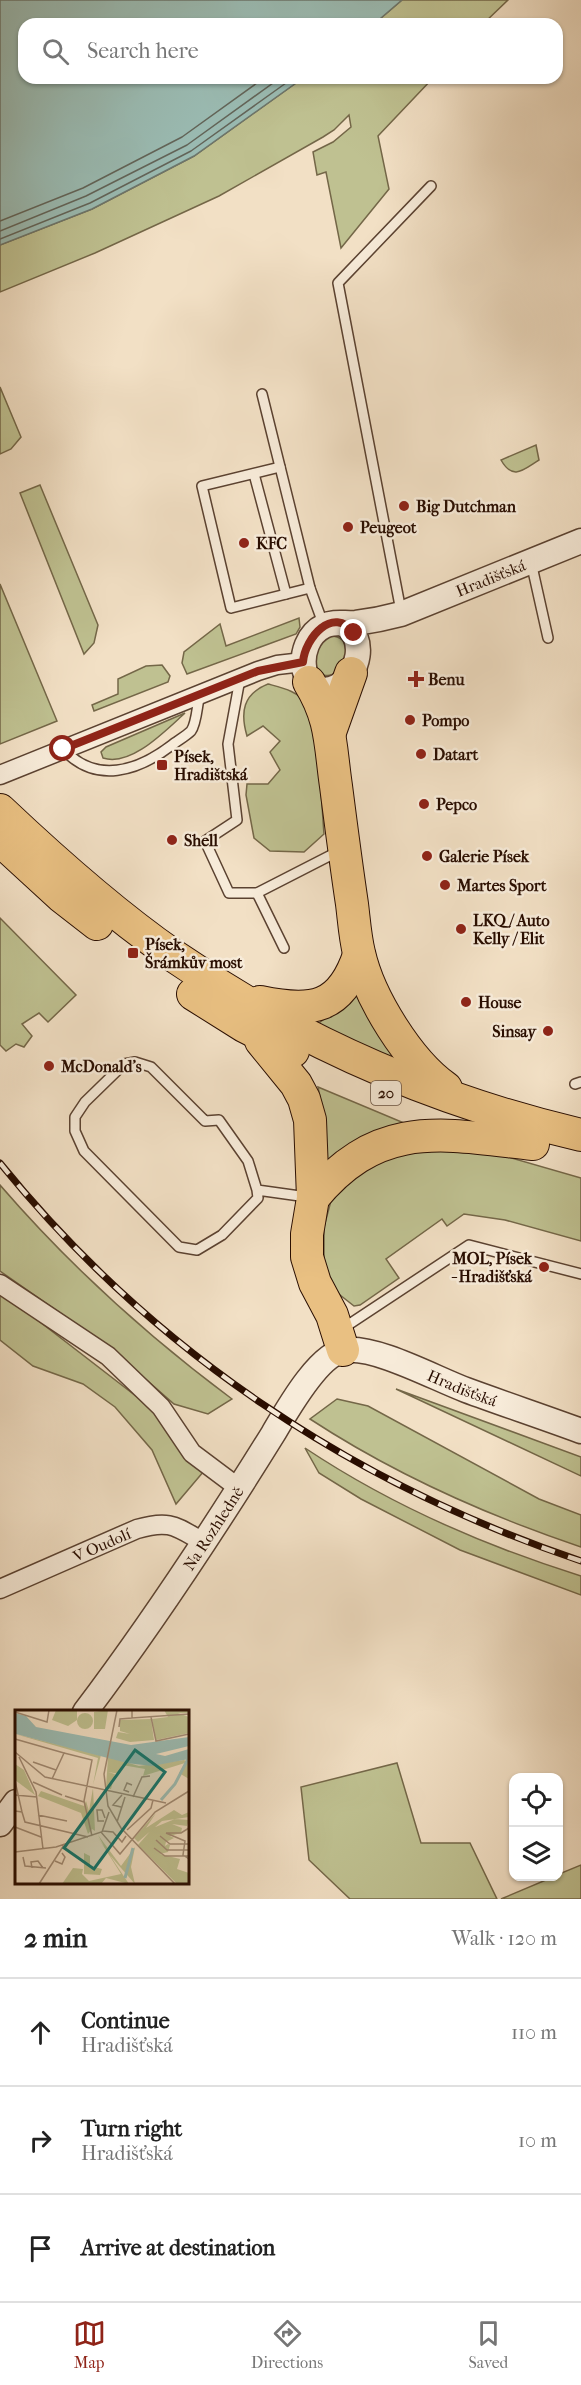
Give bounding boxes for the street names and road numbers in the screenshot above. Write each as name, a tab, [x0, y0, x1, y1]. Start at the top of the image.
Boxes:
street label: Hradišťská	[453, 555, 529, 601]
road number: 20	[371, 1081, 401, 1105]
street label: Hradišťská	[424, 1366, 500, 1411]
street label: Na Rozhledně	[179, 1483, 248, 1574]
street label: V Oudolí	[69, 1524, 134, 1566]

